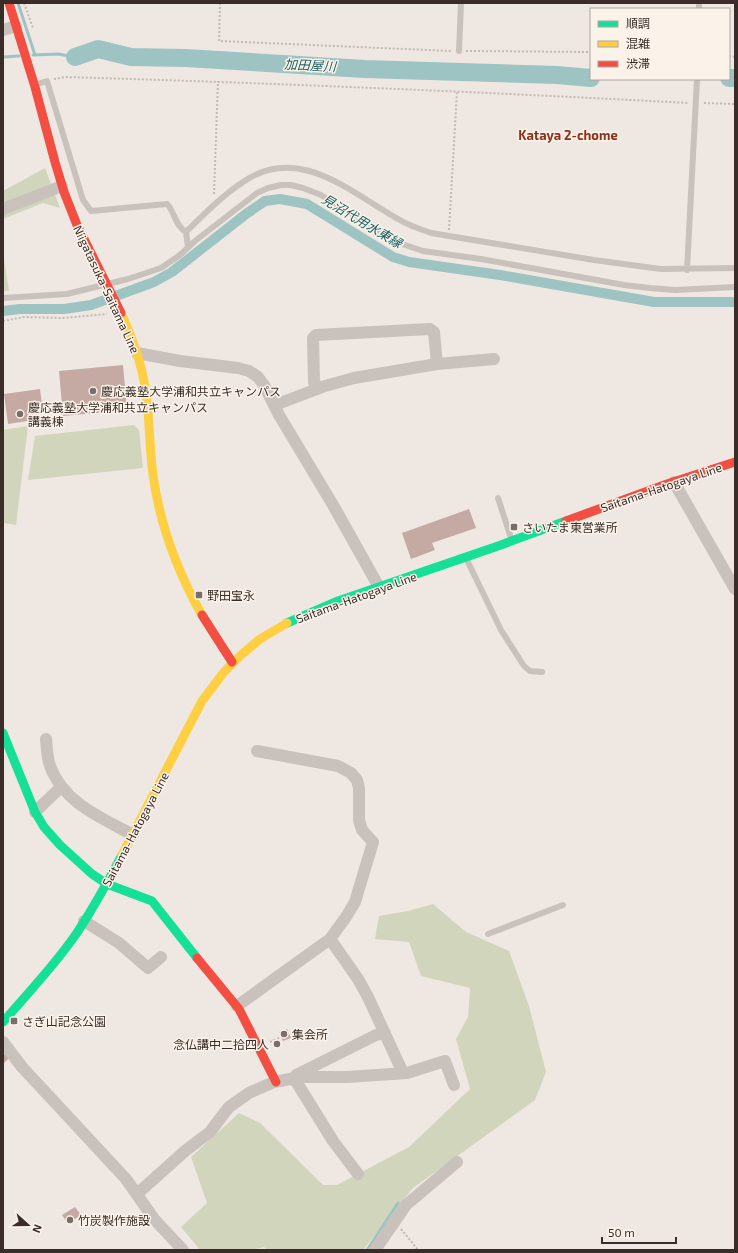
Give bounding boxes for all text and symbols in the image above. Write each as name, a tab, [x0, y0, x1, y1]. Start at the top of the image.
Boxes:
legend	[590, 8, 730, 80]
text: 順調	[626, 16, 650, 30]
text: 混雑	[626, 36, 650, 50]
water label: 加田屋川	[284, 56, 338, 74]
text: 渋滞	[626, 56, 650, 70]
district label: Kataya 2-chome	[518, 127, 618, 143]
water label: 見沼代用水東縁	[319, 191, 407, 252]
street label: Niigatasuka-Saitama Line	[71, 223, 143, 355]
place label: 慶応義塾大学浦和共立キャンパス	[101, 384, 281, 398]
marker: 慶応義塾大学浦和共立キャンパス	[88, 386, 98, 396]
place label: 慶応義塾大学浦和共立キャンパス 講義棟	[28, 400, 208, 428]
marker: 慶応義塾大学浦和共立キャンパス 講義棟	[15, 409, 25, 419]
street label: Saitama-Hatogaya Line	[599, 460, 723, 514]
place label: さいたま東営業所	[522, 520, 618, 534]
marker: さいたま東営業所	[509, 522, 519, 532]
street label: Saitama-Hatogaya Line	[294, 569, 418, 625]
place label: 野田宝永	[207, 588, 255, 602]
marker: 野田宝永	[194, 590, 204, 600]
street label: Saitama-Hatogaya Line	[99, 770, 171, 888]
place label: さぎ山記念公園	[22, 1014, 106, 1028]
marker: さぎ山記念公園	[9, 1016, 19, 1026]
place label: 集会所	[292, 1027, 328, 1041]
marker: 集会所	[279, 1029, 289, 1039]
place label: 念仏講中二拾四人	[173, 1037, 269, 1051]
marker: 念仏講中二拾四人	[272, 1039, 282, 1049]
north arrow	[8, 1205, 48, 1245]
place label: 竹炭製作施設	[78, 1213, 150, 1227]
marker: 竹炭製作施設	[65, 1215, 75, 1225]
scale bar	[602, 1219, 676, 1245]
text: N	[30, 1223, 45, 1235]
text: 50 m	[608, 1225, 635, 1239]

